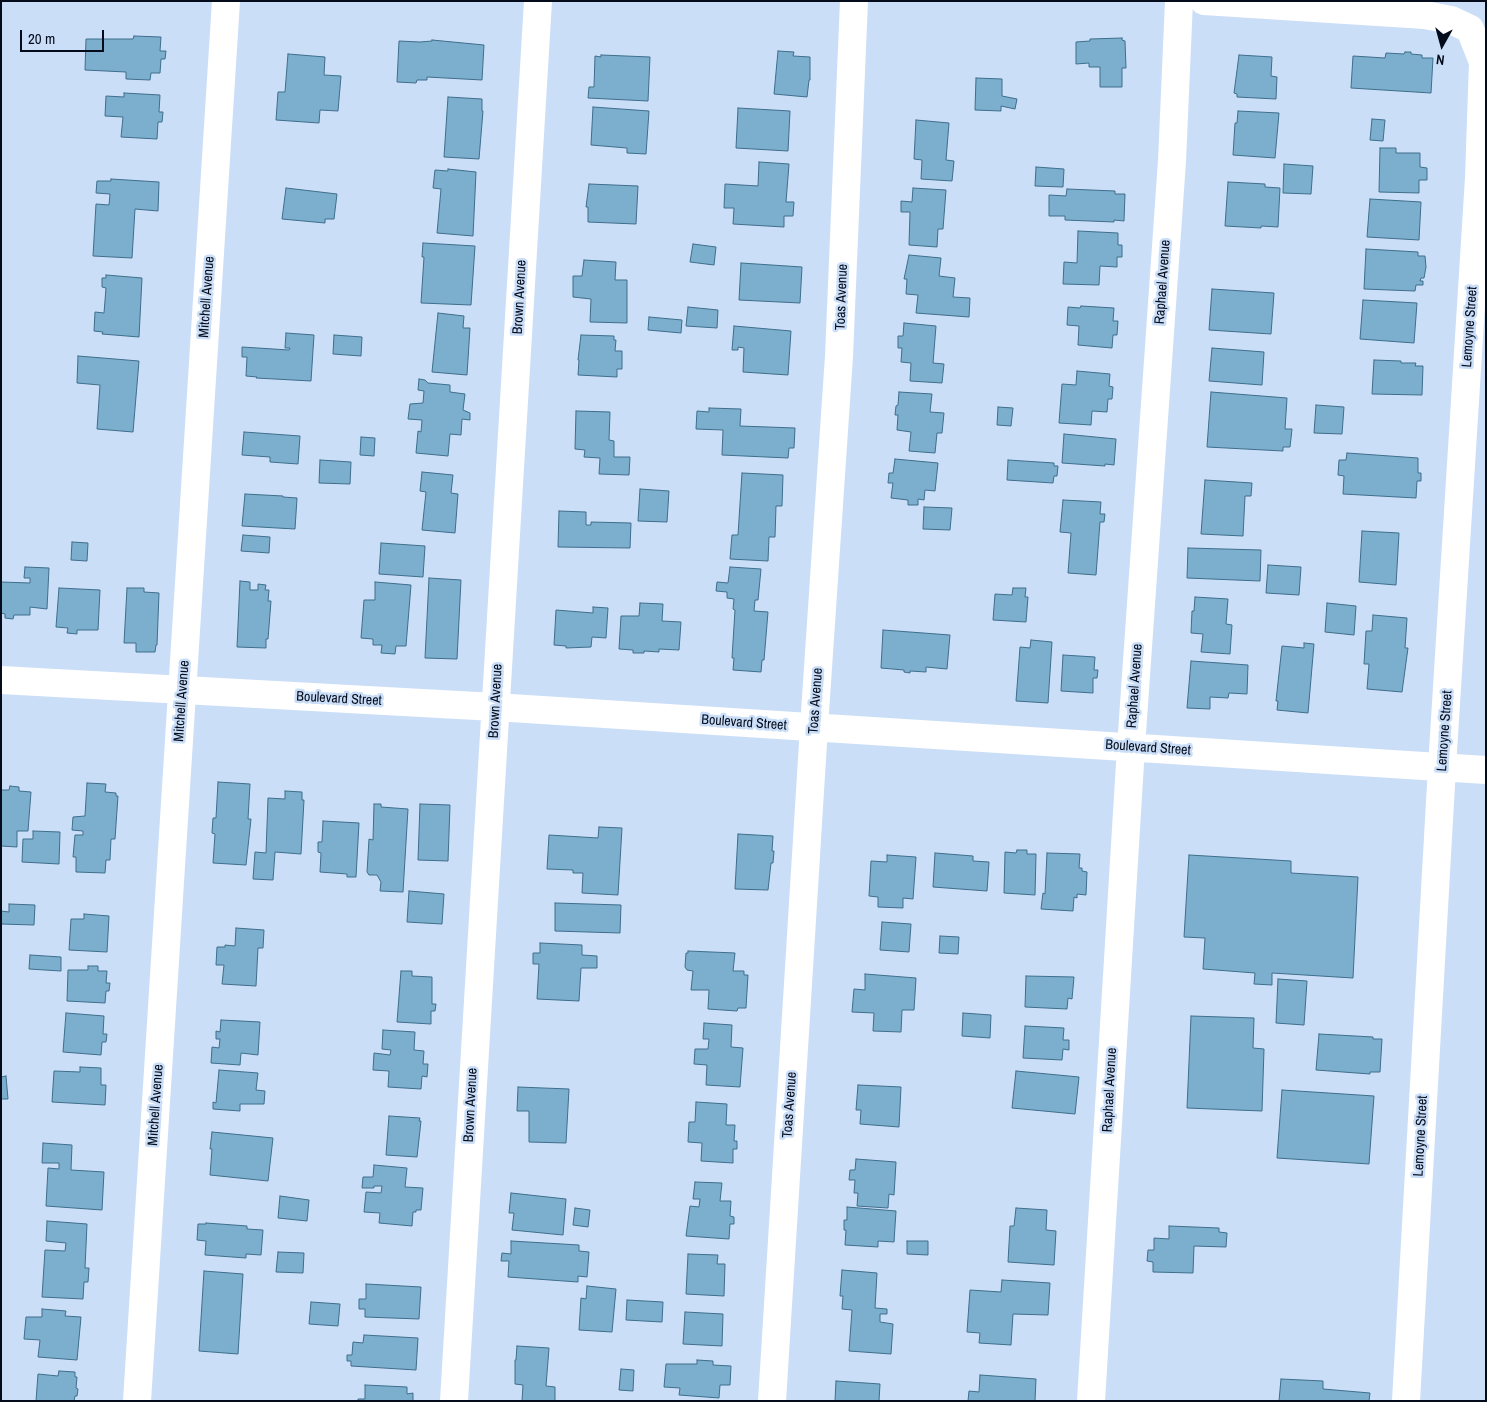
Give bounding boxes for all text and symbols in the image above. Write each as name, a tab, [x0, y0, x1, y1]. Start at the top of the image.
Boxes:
scale bar	[22, 20, 106, 52]
north arrow	[1417, 20, 1467, 70]
text: 20 m	[28, 28, 55, 49]
text: N	[1435, 50, 1445, 69]
street label: Raphael Avenue	[1152, 239, 1174, 325]
street label: Mitchell Avenue	[196, 256, 218, 338]
street label: Brown Avenue	[510, 259, 530, 335]
street label: Toas Avenue	[832, 264, 852, 330]
street label: Lemoyne Street	[1459, 286, 1481, 368]
street label: Raphael Avenue	[1124, 643, 1146, 729]
street label: Mitchell Avenue	[171, 660, 193, 742]
street label: Brown Avenue	[486, 663, 506, 739]
street label: Toas Avenue	[805, 667, 827, 735]
street label: Boulevard Street	[296, 688, 382, 710]
street label: Lemoyne Street	[1434, 690, 1456, 772]
street label: Boulevard Street	[701, 712, 787, 734]
street label: Boulevard Street	[1105, 737, 1191, 759]
street label: Raphael Avenue	[1099, 1047, 1121, 1133]
street label: Mitchell Avenue	[145, 1064, 167, 1146]
street label: Brown Avenue	[461, 1067, 481, 1143]
street label: Toas Avenue	[779, 1071, 801, 1139]
street label: Lemoyne Street	[1410, 1095, 1432, 1177]

